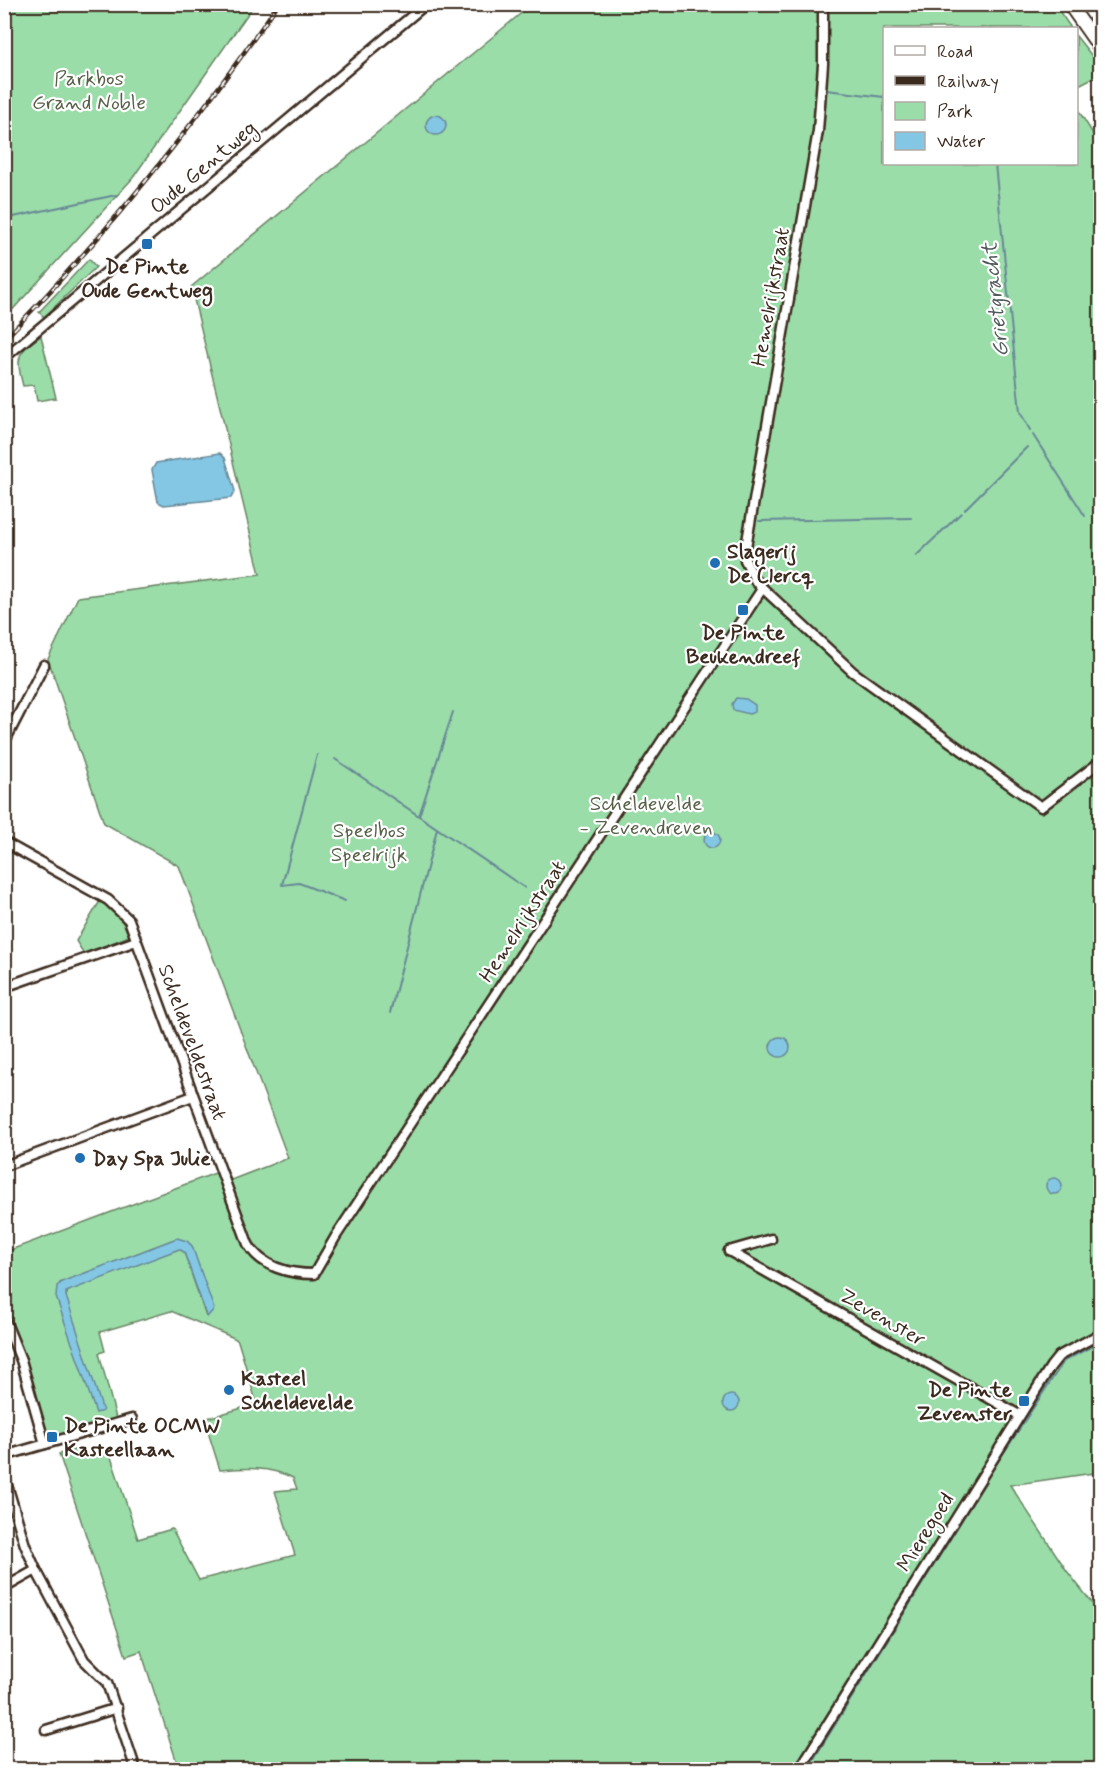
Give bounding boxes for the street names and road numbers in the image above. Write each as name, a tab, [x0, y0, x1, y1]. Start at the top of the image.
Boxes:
street label: Oude Gentweg	[144, 115, 264, 222]
street label: Hemelrijkstraat	[745, 225, 797, 369]
street label: Hemelrijkstraat	[473, 855, 573, 988]
street label: Scheldeveldestraat	[151, 960, 233, 1124]
street label: Zevenster	[834, 1282, 931, 1354]
street label: Mieregoed	[890, 1487, 962, 1578]

